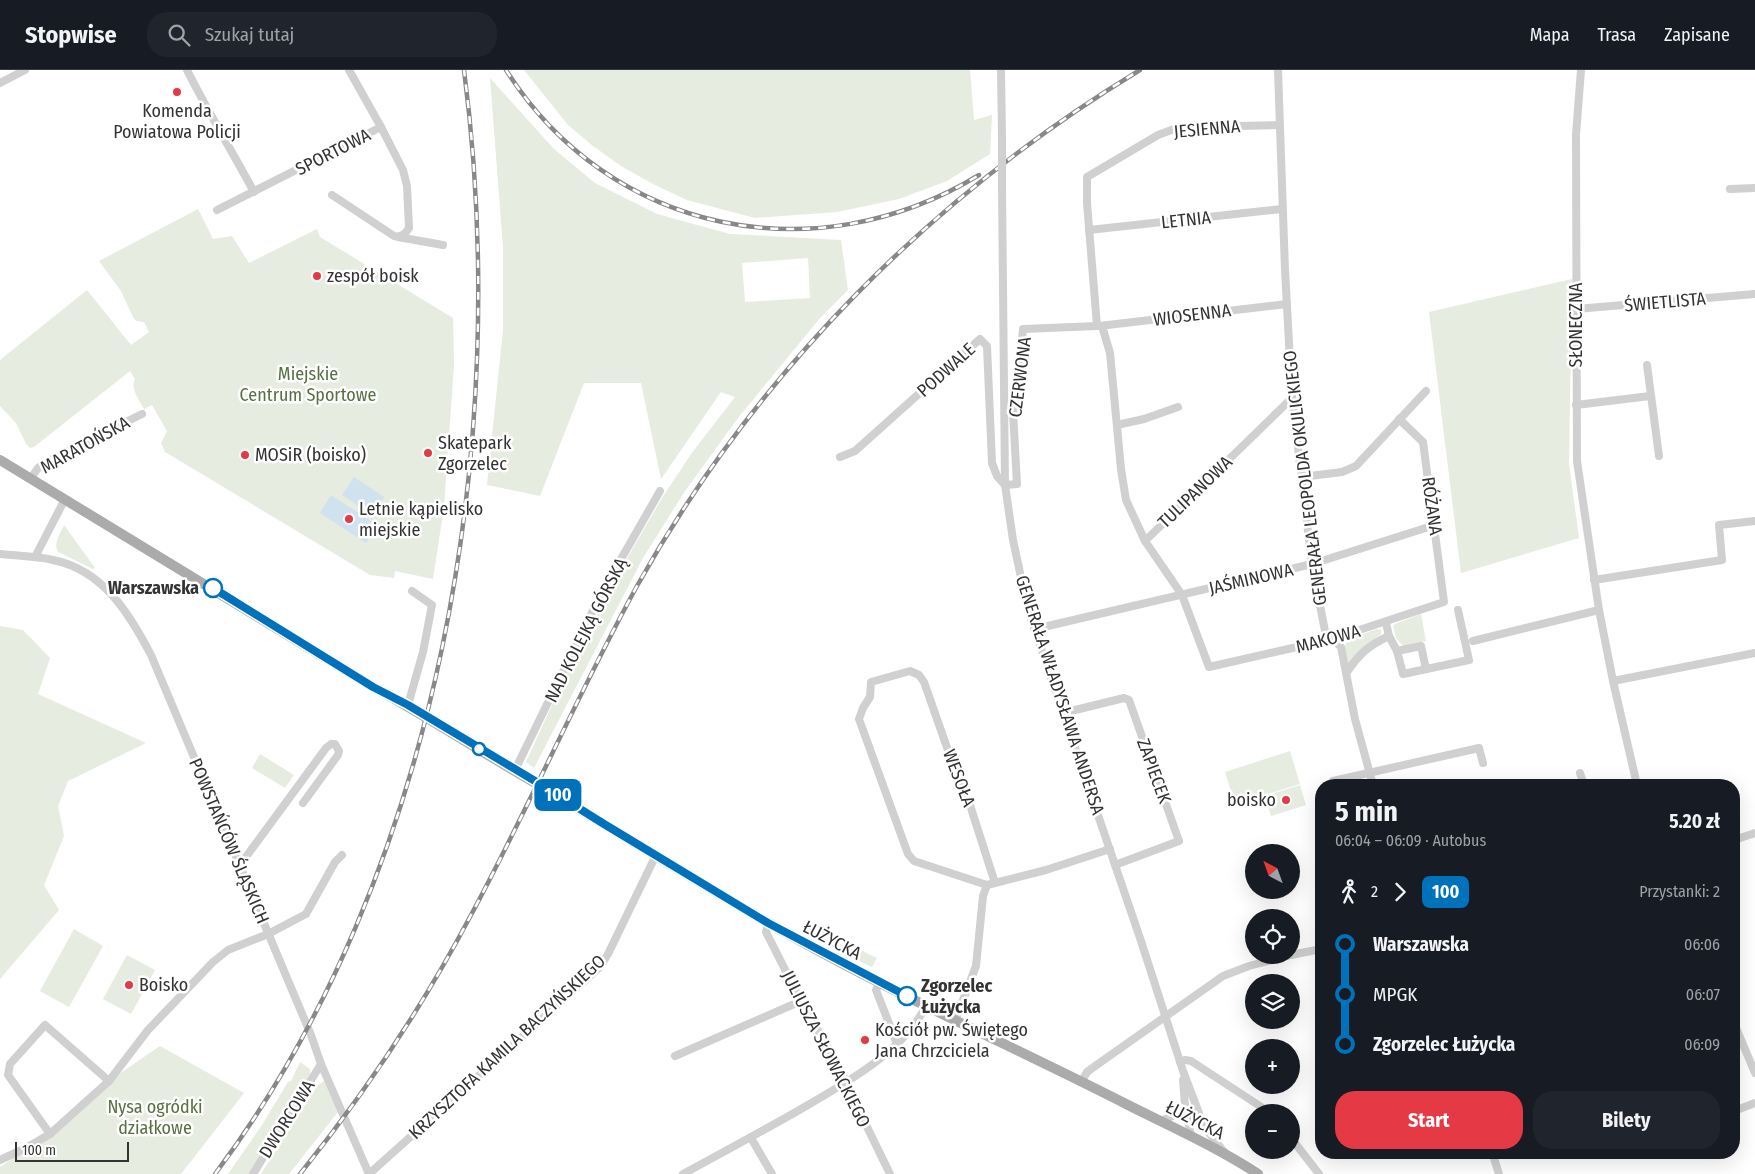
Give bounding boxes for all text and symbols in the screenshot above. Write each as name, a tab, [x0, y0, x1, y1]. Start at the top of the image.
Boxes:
search box	[147, 12, 497, 57]
text: Stopwise	[25, 21, 117, 49]
icon: search	[165, 21, 193, 49]
text: Szukaj tutaj	[205, 23, 294, 46]
text: Mapa	[1530, 24, 1569, 46]
text: Trasa	[1597, 24, 1636, 46]
text: Zapisane	[1664, 24, 1730, 46]
marker: Komenda Powiatowa Policji	[171, 86, 183, 98]
place label: Komenda Powiatowa Policji	[113, 100, 241, 143]
street label: JESIENNA	[1173, 115, 1242, 143]
street label: SPORTOWA	[292, 124, 375, 180]
street label: LETNIA	[1160, 206, 1212, 234]
place label: zespół boisk	[327, 265, 419, 287]
marker: zespół boisk	[311, 270, 323, 282]
street label: SŁONECZNA	[1565, 282, 1587, 367]
street label: ŚWIETLISTA	[1623, 286, 1707, 317]
street label: WIOSENNA	[1152, 299, 1233, 331]
street label: CZERWONA	[1004, 335, 1036, 419]
street label: PODWALE	[912, 338, 980, 402]
street label: GENERAŁA LEOPOLDA OKULICKIEGO	[1278, 349, 1332, 607]
park label: Miejskie Centrum Sportowe	[240, 363, 377, 406]
street label: MARATOŃSKA	[36, 410, 134, 478]
place label: Skatepark Zgorzelec	[438, 432, 512, 475]
place label: MOSiR (boisko)	[255, 444, 366, 466]
marker: Skatepark Zgorzelec	[422, 447, 434, 459]
marker: MOSiR (boisko)	[239, 449, 251, 461]
street label: TULIPANOWA	[1153, 451, 1237, 533]
street label: RÓŻANA	[1417, 475, 1448, 537]
place label: Letnie kąpielisko miejskie	[359, 498, 483, 541]
marker: Letnie kąpielisko miejskie	[343, 513, 355, 525]
street label: NAD KOLEJKĄ GÓRSKĄ	[539, 553, 632, 706]
street label: JAŚMINOWA	[1206, 558, 1296, 599]
street label: GENERAŁA WŁADYSŁAWA ANDERSA	[1011, 573, 1109, 818]
place label: Warszawska	[108, 577, 199, 599]
marker: Warszawska	[203, 578, 223, 598]
street label: MAKOWA	[1293, 620, 1363, 658]
street label: ZAPIECEK	[1132, 736, 1176, 807]
unlabelled marker	[472, 742, 486, 756]
street label: WESOŁA	[938, 746, 980, 810]
street label: POWSTAŃCÓW ŚLĄSKICH	[184, 754, 275, 927]
line badge: 100	[529, 779, 587, 811]
text: 100	[544, 784, 572, 806]
place label: boisko	[1227, 789, 1276, 811]
marker: boisko	[1280, 794, 1292, 806]
text: 5 min	[1335, 795, 1398, 828]
text: 5.20 zł	[1669, 810, 1720, 833]
text: 06:04 – 06:09 · Autobus	[1335, 831, 1486, 850]
north arrow	[1245, 844, 1300, 899]
map controls	[1245, 844, 1300, 1159]
icon: walk	[1335, 878, 1363, 906]
icon: forward	[1386, 878, 1414, 906]
text: 100	[1432, 881, 1459, 903]
text: 2	[1371, 882, 1378, 901]
text: Przystanki: 2	[1639, 882, 1720, 901]
button: locate	[1245, 909, 1300, 964]
street label: ŁUŻYCKA	[799, 915, 866, 965]
text: Warszawska	[1373, 933, 1469, 956]
text: 06:06	[1684, 935, 1720, 954]
street label: KRZYSZTOFA KAMILA BACZYŃSKIEGO	[403, 949, 610, 1144]
street label: JULIUSZA SŁOWACKIEGO	[777, 967, 875, 1131]
place label: Boisko	[139, 974, 188, 996]
button: layers	[1245, 974, 1300, 1029]
place label: Zgorzelec Łużycka	[921, 975, 992, 1018]
marker: Boisko	[123, 979, 135, 991]
text: MPGK	[1373, 983, 1417, 1006]
text: 06:07	[1686, 985, 1720, 1004]
marker: Zgorzelec Łużycka	[897, 986, 917, 1006]
place label: Kościół pw. Świętego Jana Chrzciciela	[875, 1018, 1028, 1062]
text: Zgorzelec Łużycka	[1373, 1033, 1515, 1056]
marker: Kościół pw. Świętego Jana Chrzciciela	[859, 1034, 871, 1046]
text: 06:09	[1684, 1035, 1720, 1054]
button: +	[1245, 1039, 1300, 1094]
street label: DWORCOWA	[254, 1075, 320, 1162]
button: Start	[1335, 1091, 1523, 1149]
button: Bilety	[1533, 1091, 1720, 1149]
park label: Nysa ogródki działkowe	[107, 1096, 203, 1139]
street label: ŁUŻYCKA	[1162, 1096, 1229, 1144]
button: −	[1245, 1104, 1300, 1159]
scale bar	[15, 1139, 129, 1162]
text: 100 m	[22, 1142, 56, 1159]

